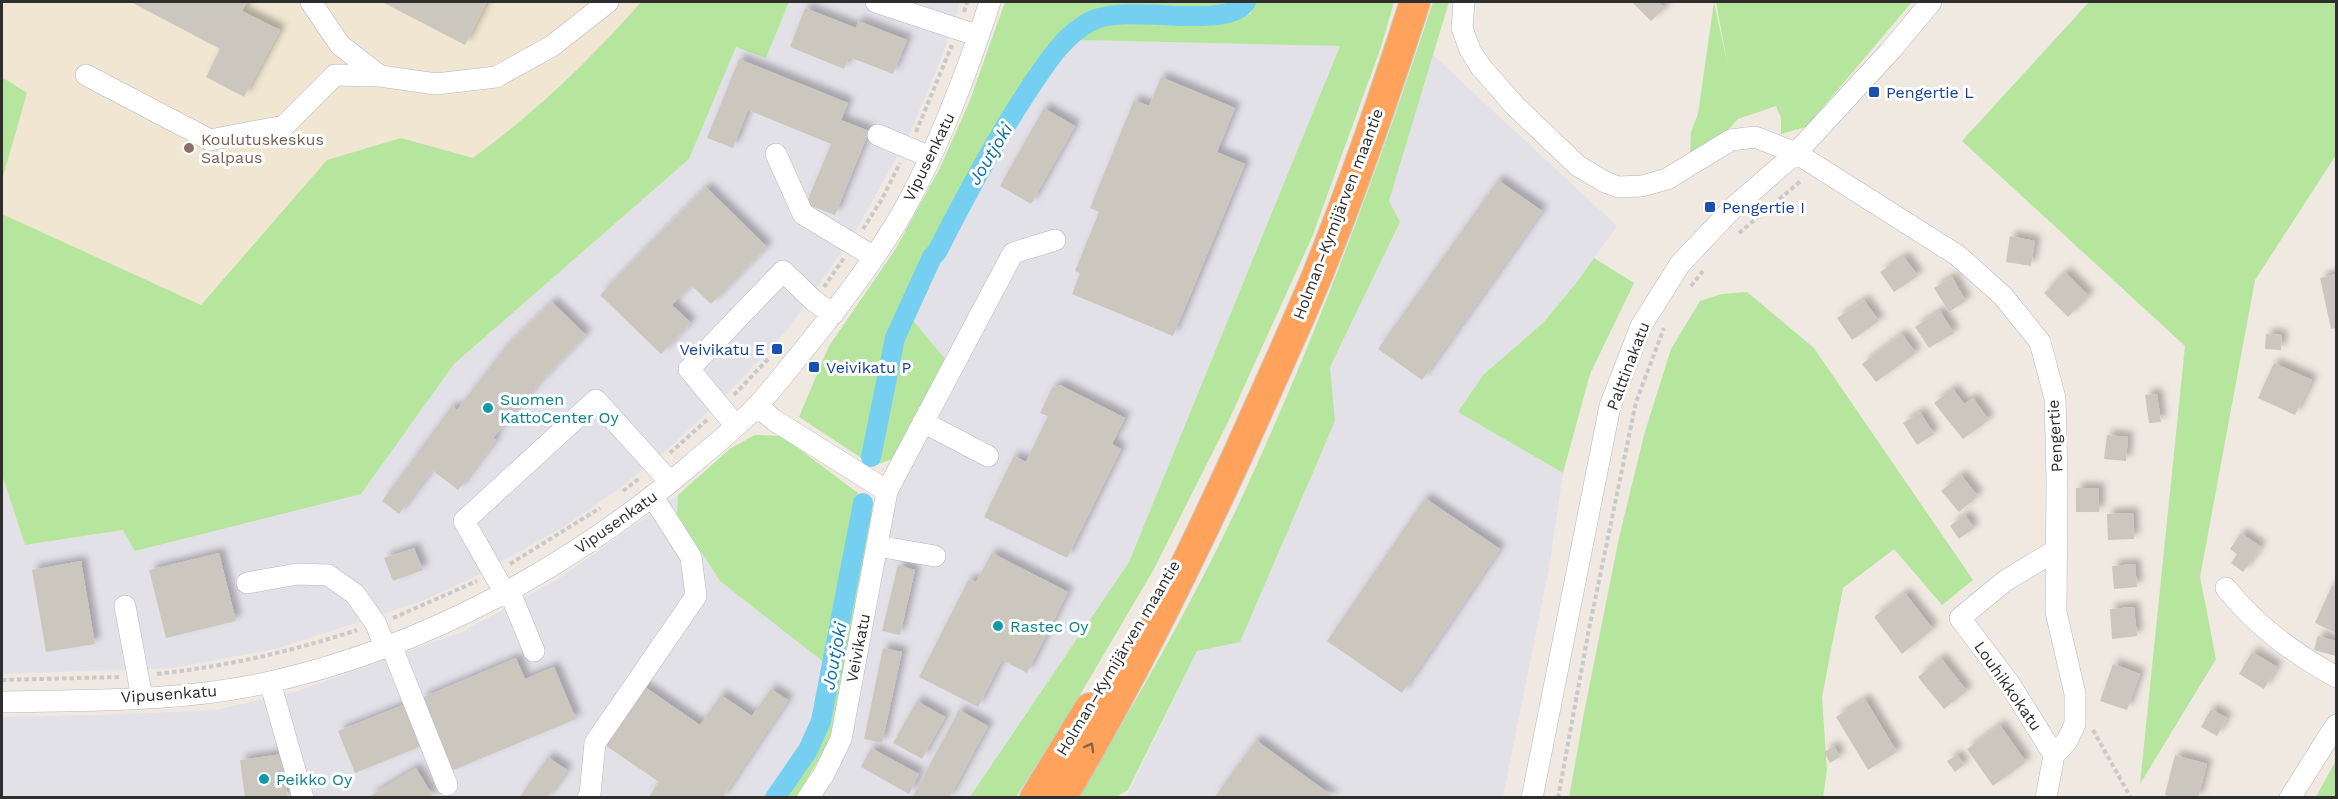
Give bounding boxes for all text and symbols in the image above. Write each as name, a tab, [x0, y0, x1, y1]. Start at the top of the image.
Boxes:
place label: Pengertie L	[1886, 83, 1974, 102]
marker: Pengertie L	[1867, 85, 1881, 99]
street label: Holman–Kymijärven maantie	[1289, 106, 1387, 322]
street label: Vipusenkatu	[899, 110, 959, 204]
water label: Joutjoki	[963, 118, 1017, 189]
place label: Koulutuskeskus Salpaus	[201, 130, 324, 167]
marker: Koulutuskeskus Salpaus	[182, 141, 196, 155]
place label: Pengertie I	[1722, 198, 1805, 217]
marker: Pengertie I	[1703, 200, 1717, 214]
street label: Palttinakatu	[1602, 319, 1654, 413]
place label: Veivikatu E	[679, 340, 765, 359]
marker: Veivikatu E	[770, 342, 784, 356]
place label: Veivikatu P	[826, 358, 911, 377]
marker: Veivikatu P	[807, 360, 821, 374]
place label: Suomen KattoCenter Oy	[500, 390, 619, 427]
street label: Pengertie	[2044, 399, 2066, 473]
marker: Suomen KattoCenter Oy	[481, 401, 495, 415]
street label: Vipusenkatu	[571, 487, 661, 557]
street label: Holman–Kymijärven maantie	[1052, 557, 1184, 759]
street label: Veivikatu	[842, 612, 874, 684]
place label: Rastec Oy	[1010, 617, 1089, 636]
water label: Joutjoki	[817, 619, 851, 691]
marker: Rastec Oy	[991, 619, 1005, 633]
street label: Louhikkokatu	[1970, 638, 2046, 734]
street label: Vipusenkatu	[120, 681, 218, 707]
one-way arrow	[1083, 742, 1094, 753]
place label: Peikko Oy	[276, 770, 353, 789]
marker: Peikko Oy	[257, 772, 271, 786]

